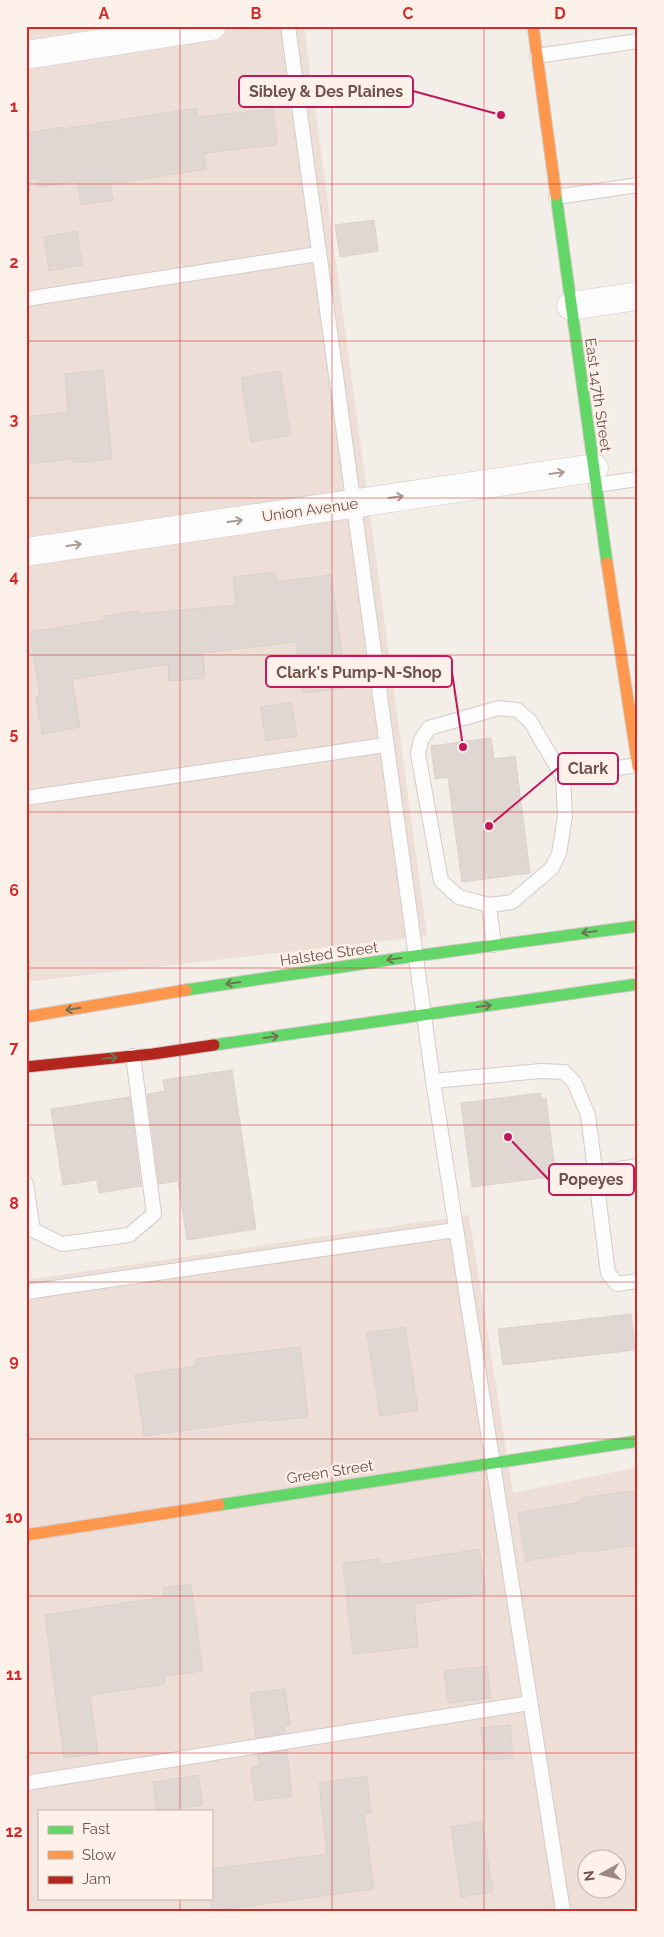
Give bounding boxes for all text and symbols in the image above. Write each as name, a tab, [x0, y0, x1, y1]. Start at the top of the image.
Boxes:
text: A	[99, 4, 110, 23]
text: B	[251, 4, 262, 23]
text: C	[403, 4, 414, 23]
text: D	[554, 4, 566, 23]
callout: Sibley & Des Plaines	[239, 76, 413, 107]
text: Sibley & Des Plaines	[249, 82, 403, 101]
text: 1	[10, 97, 18, 116]
text: 2	[9, 253, 19, 272]
street label: East 147th Street	[581, 337, 615, 453]
text: 3	[10, 410, 19, 429]
one-way arrow	[548, 468, 564, 478]
one-way arrow	[388, 492, 404, 502]
street label: Union Avenue	[261, 494, 359, 526]
one-way arrow	[227, 516, 243, 526]
one-way arrow	[66, 539, 82, 549]
text: 4	[9, 567, 19, 586]
callout: Clark's Pump-N-Shop	[266, 656, 452, 687]
text: Clark's Pump-N-Shop	[276, 663, 442, 682]
text: 5	[10, 724, 19, 743]
callout: Clark	[558, 753, 618, 784]
text: Clark	[568, 759, 608, 778]
text: 6	[9, 881, 19, 900]
one-way arrow	[582, 927, 598, 937]
street label: Halsted Street	[279, 938, 379, 970]
one-way arrow	[386, 954, 402, 964]
one-way arrow	[225, 978, 241, 988]
one-way arrow	[475, 1001, 491, 1011]
one-way arrow	[65, 1004, 81, 1014]
one-way arrow	[262, 1032, 278, 1042]
text: 7	[10, 1038, 19, 1057]
one-way arrow	[101, 1053, 117, 1063]
callout: Popeyes	[549, 1164, 634, 1195]
text: Popeyes	[559, 1170, 624, 1189]
text: 8	[9, 1194, 19, 1213]
text: 9	[9, 1351, 19, 1370]
street label: Green Street	[285, 1456, 375, 1488]
text: 10	[5, 1508, 23, 1527]
text: 11	[6, 1665, 22, 1684]
legend	[38, 1810, 212, 1900]
text: Fast	[82, 1820, 110, 1838]
text: 12	[6, 1822, 22, 1841]
text: Slow	[82, 1846, 116, 1864]
north arrow	[576, 1850, 626, 1900]
text: N	[580, 1869, 598, 1882]
text: Jam	[82, 1870, 111, 1888]

